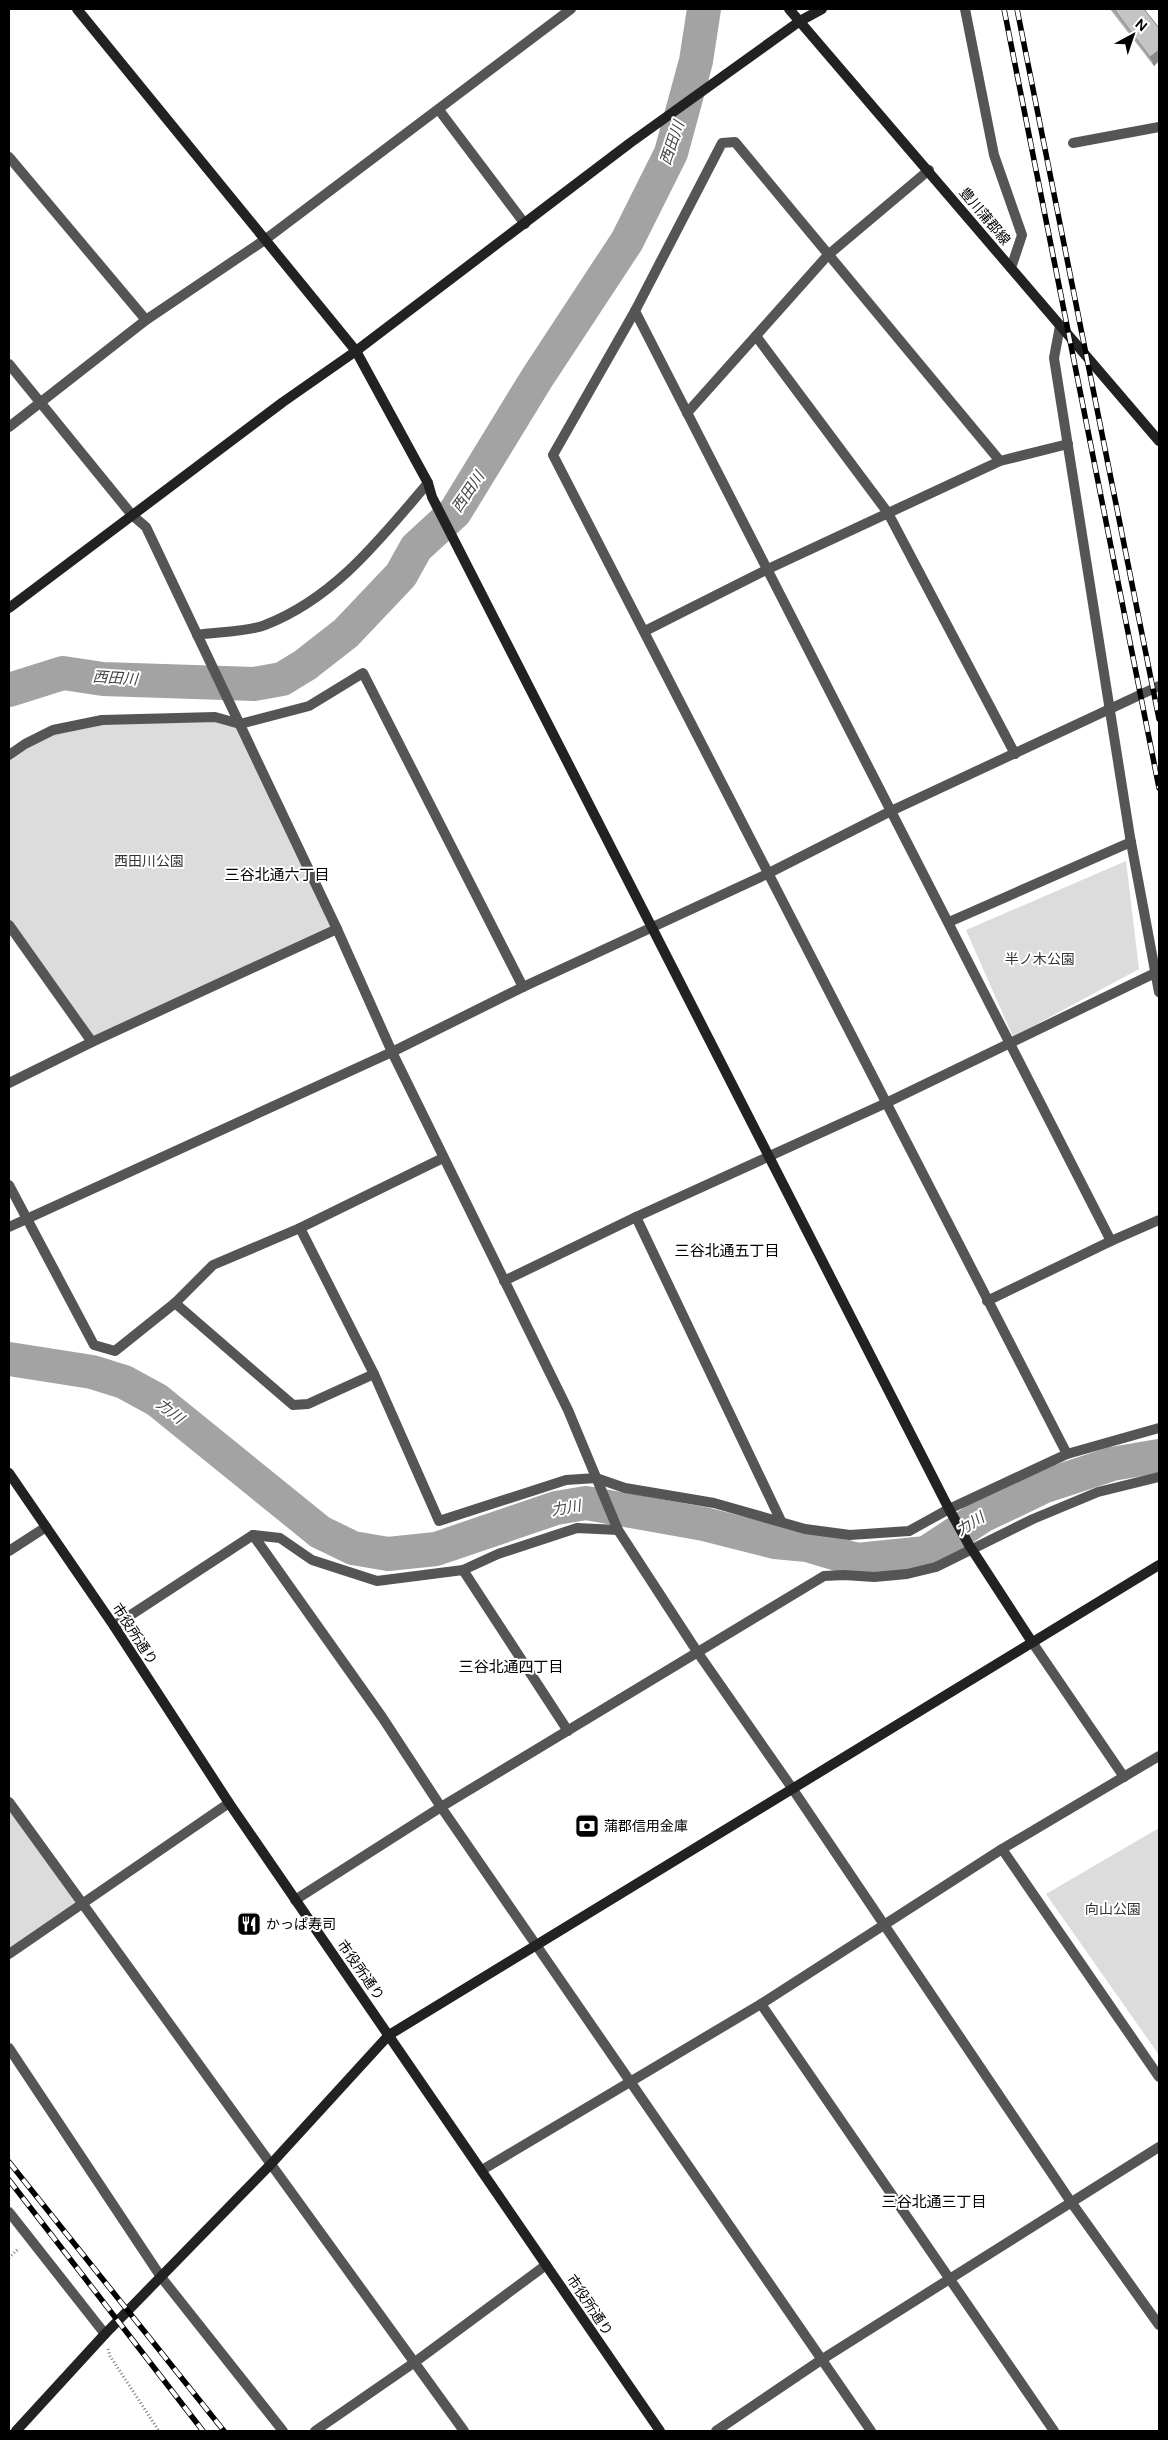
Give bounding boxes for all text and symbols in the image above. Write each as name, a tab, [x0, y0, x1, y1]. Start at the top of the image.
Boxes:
north arrow	[1108, 10, 1158, 60]
text: N	[1132, 15, 1151, 35]
water label: 西田川	[655, 117, 689, 168]
street label: 豊川蒲郡線	[956, 183, 1014, 249]
water label: 西田川	[447, 466, 490, 516]
water label: 西田川	[92, 666, 140, 690]
park label: 西田川公園	[114, 852, 184, 870]
district label: 三谷北通六丁目	[224, 865, 330, 885]
park label: 半ノ木公園	[1005, 950, 1075, 968]
district label: 三谷北通五丁目	[674, 1241, 780, 1261]
water label: 力川	[152, 1394, 190, 1429]
water label: 力川	[549, 1495, 584, 1520]
water label: 力川	[952, 1507, 990, 1540]
street label: 市役所通り	[108, 1600, 162, 1668]
district label: 三谷北通四丁目	[458, 1657, 564, 1677]
bank icon: 蒲郡信用金庫	[574, 1813, 600, 1839]
place label: 蒲郡信用金庫	[604, 1817, 688, 1835]
park label: 向山公園	[1085, 1900, 1141, 1918]
restaurant icon: かっぱ寿司	[236, 1911, 262, 1937]
place label: かっぱ寿司	[266, 1915, 336, 1933]
street label: 市役所通り	[334, 1936, 388, 2004]
district label: 三谷北通三丁目	[881, 2192, 987, 2212]
street label: 市役所通り	[563, 2271, 617, 2339]

